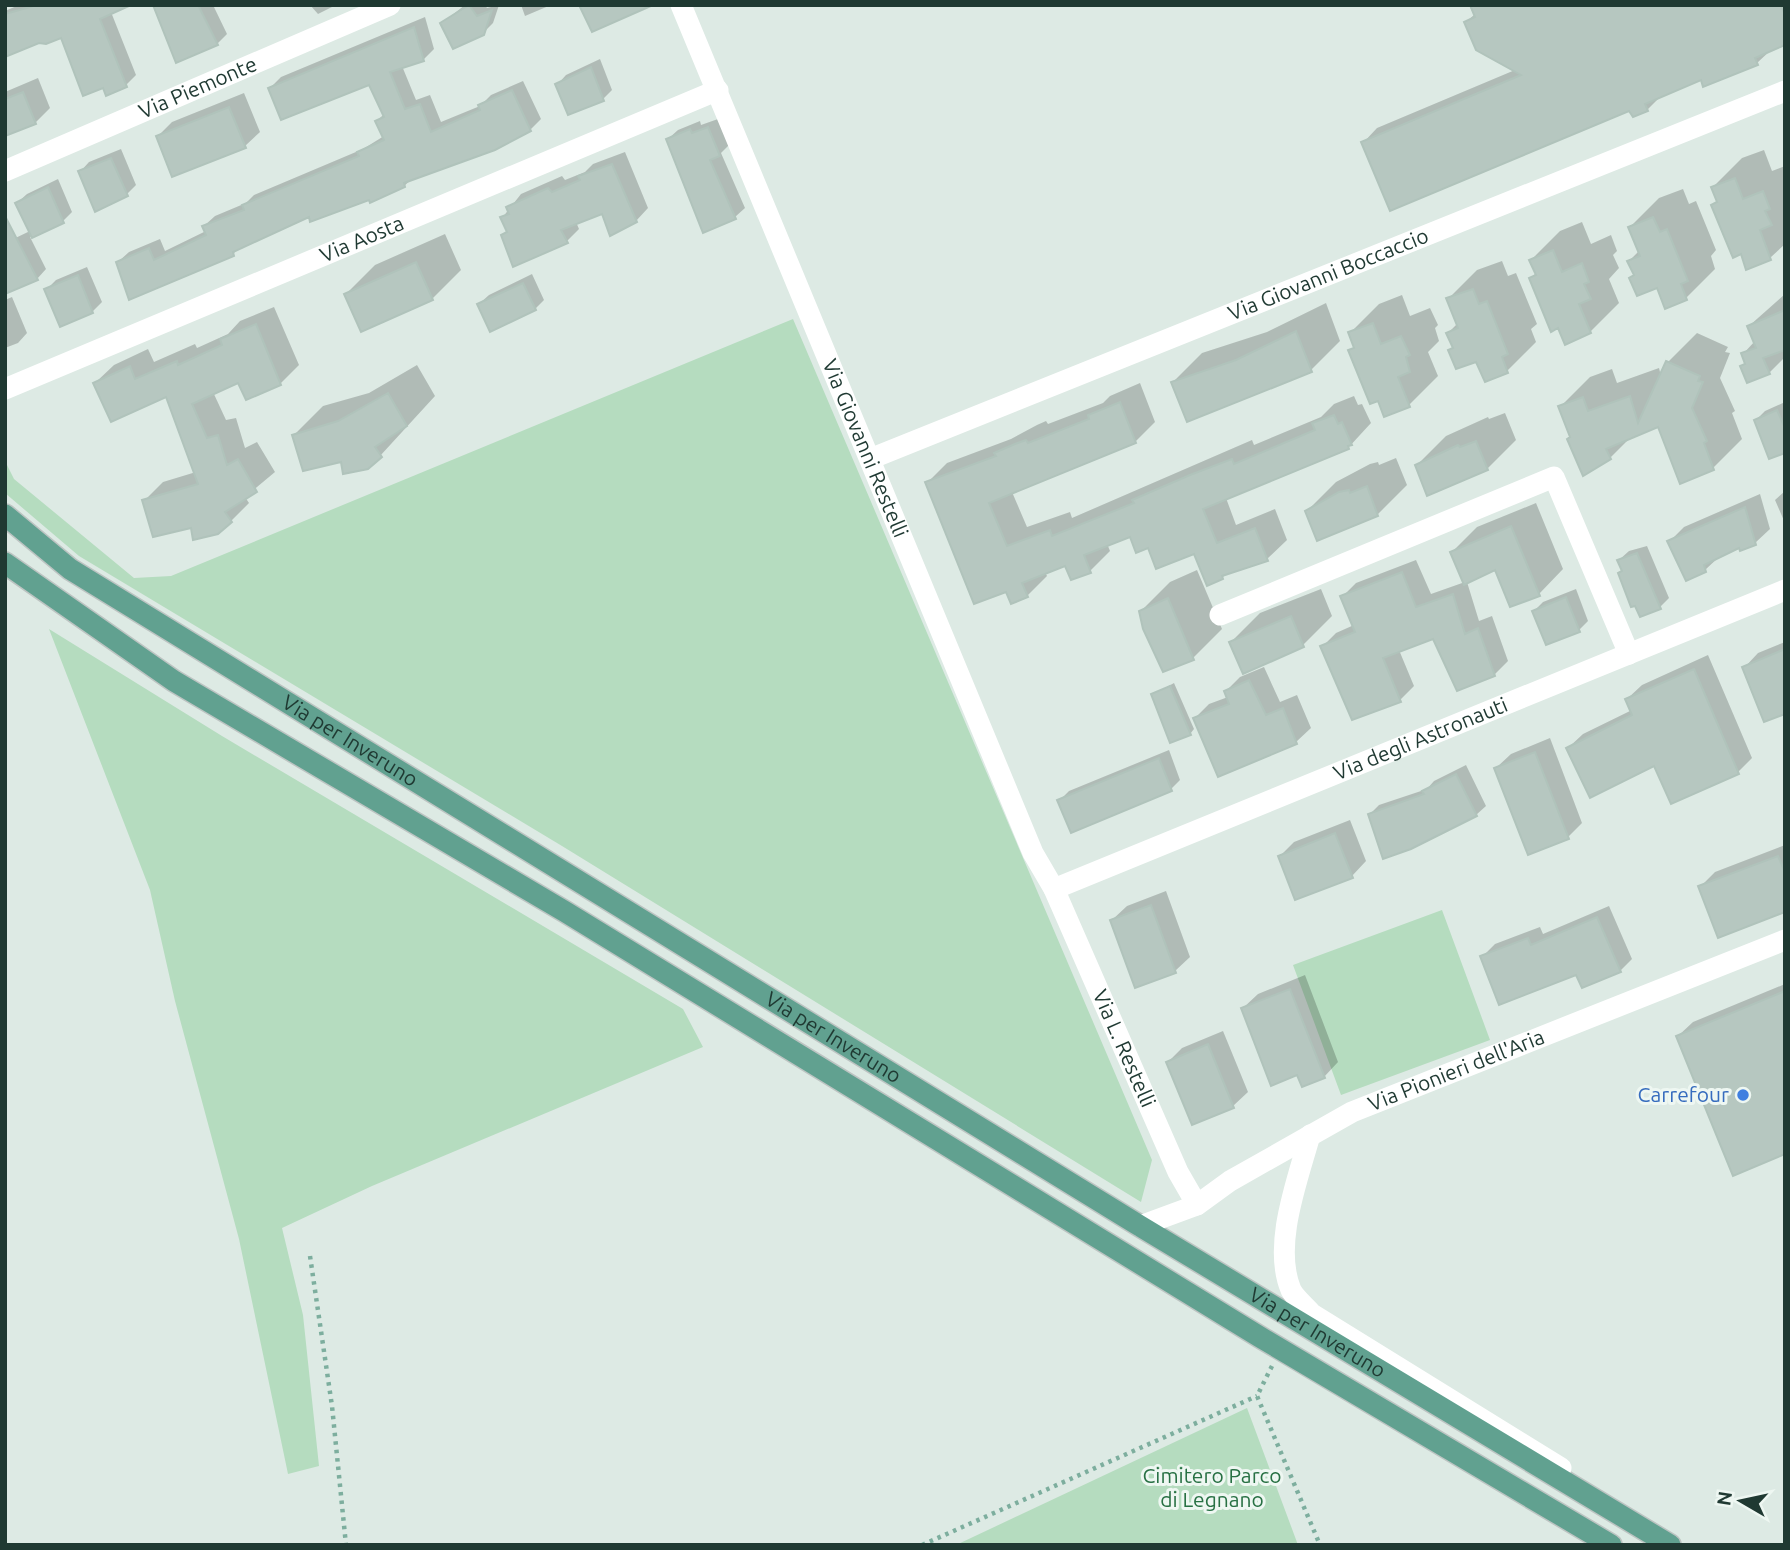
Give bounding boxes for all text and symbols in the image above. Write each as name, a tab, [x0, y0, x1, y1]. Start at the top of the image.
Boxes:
street label: Via Piemonte	[135, 51, 260, 123]
street label: Via Aosta	[316, 210, 407, 267]
street label: Via Giovanni Boccaccio	[1224, 223, 1432, 325]
street label: Via Giovanni Restelli	[818, 355, 914, 541]
street label: Via per Inveruno	[278, 689, 423, 791]
street label: Via degli Astronauti	[1330, 692, 1511, 784]
street label: Via per Inveruno	[761, 986, 906, 1087]
street label: Via L. Restelli	[1089, 986, 1161, 1110]
street label: Via Pionieri dell'Aria	[1364, 1024, 1548, 1115]
place label: Carrefour	[1638, 1082, 1729, 1106]
marker: Carrefour	[1735, 1087, 1751, 1103]
street label: Via per Inveruno	[1245, 1282, 1390, 1382]
park label: Cimitero Parco di Legnano	[1142, 1463, 1282, 1511]
north arrow	[1706, 1466, 1776, 1536]
text: N	[1712, 1490, 1736, 1507]

